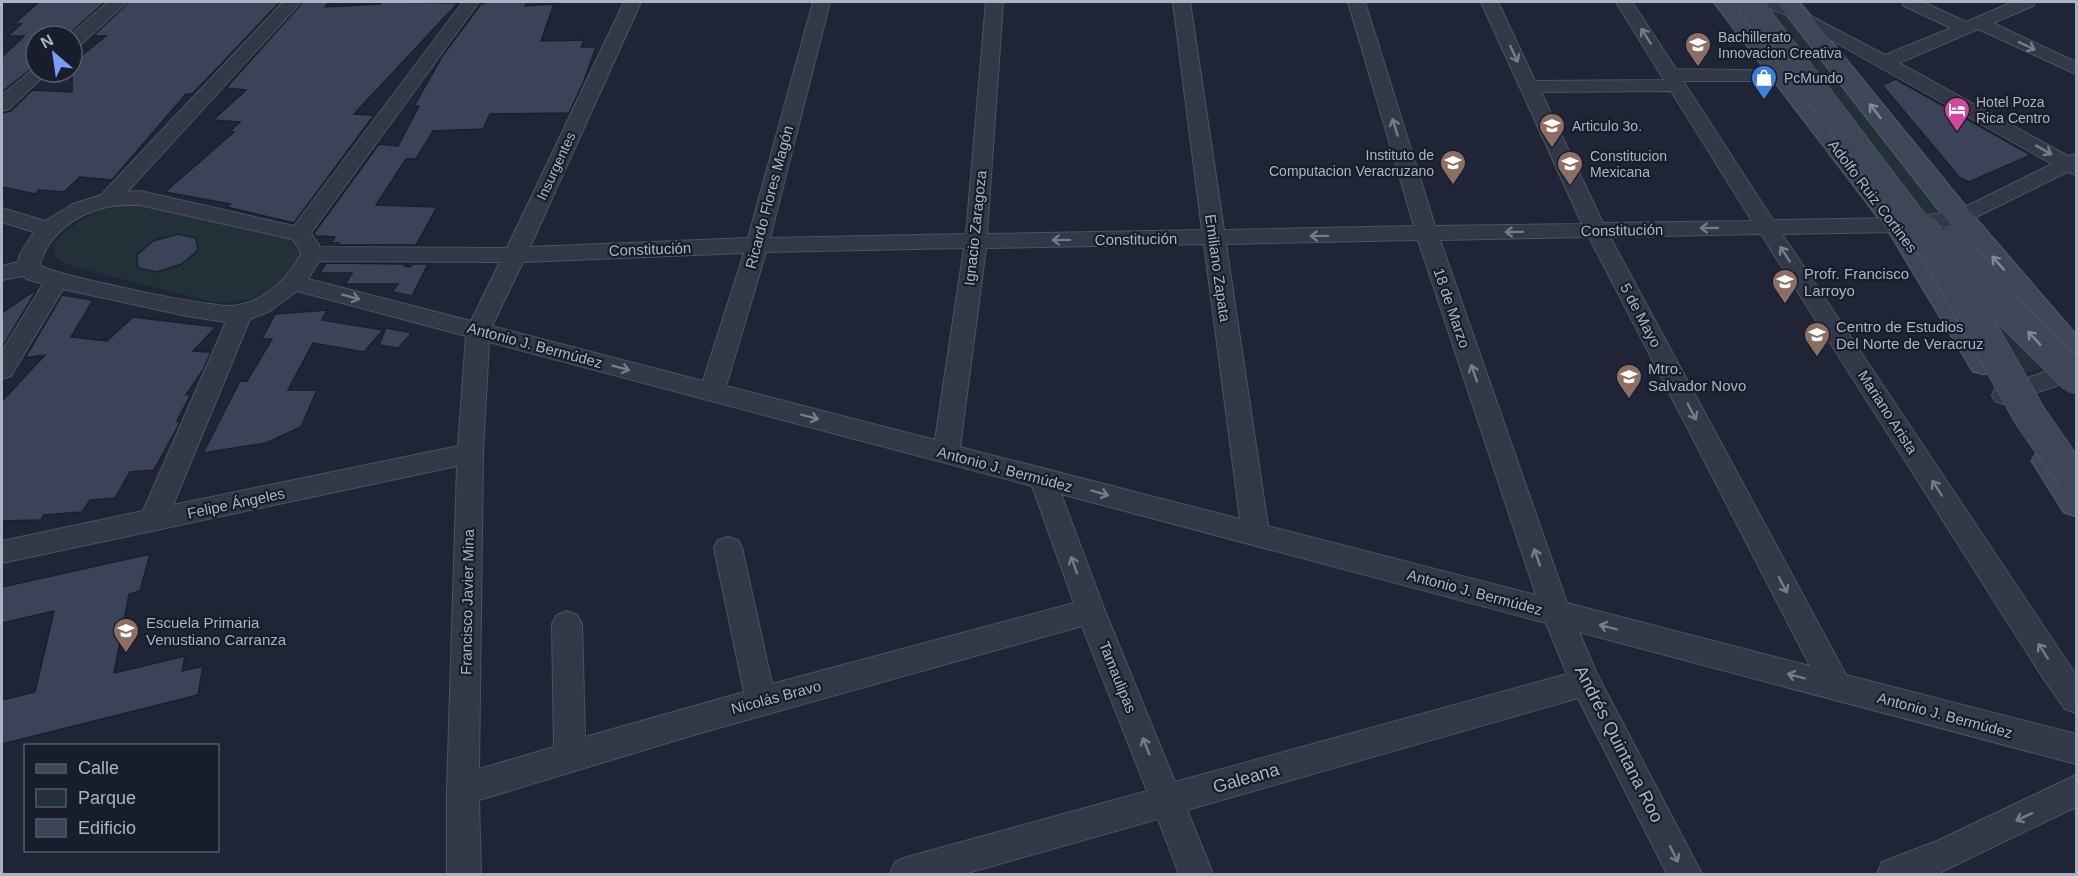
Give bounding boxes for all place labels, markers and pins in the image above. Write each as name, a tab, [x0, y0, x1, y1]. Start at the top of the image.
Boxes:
place label: Bachillerato Innovacion Creativa	[1718, 29, 1842, 61]
school or university icon: Bachillerato Innovacion Creativa	[1683, 30, 1713, 68]
shop icon: PcMundo	[1749, 63, 1779, 101]
place label: PcMundo	[1784, 70, 1843, 86]
place label: Hotel Poza Rica Centro	[1976, 94, 2050, 126]
hotel icon: Hotel Poza Rica Centro	[1942, 95, 1972, 133]
school or university icon: Articulo 3o.	[1537, 111, 1567, 149]
place label: Articulo 3o.	[1572, 118, 1642, 134]
place label: Instituto de Computacion Veracruzano	[1269, 147, 1434, 179]
school or university icon: Instituto de Computacion Veracruzano	[1438, 148, 1468, 186]
place label: Constitucion Mexicana	[1590, 148, 1667, 180]
school or university icon: Constitucion Mexicana	[1555, 149, 1585, 187]
place label: Profr. Francisco Larroyo	[1804, 265, 1909, 299]
school or university icon: Profr. Francisco Larroyo	[1770, 267, 1800, 305]
place label: Centro de Estudios Del Norte de Veracruz	[1836, 318, 1984, 352]
school or university icon: Centro de Estudios Del Norte de Veracruz	[1802, 320, 1832, 358]
place label: Mtro. Salvador Novo	[1648, 360, 1746, 394]
school or university icon: Mtro. Salvador Novo	[1614, 362, 1644, 400]
place label: Escuela Primaria Venustiano Carranza	[146, 614, 287, 648]
school or university icon: Escuela Primaria Venustiano Carranza	[111, 616, 141, 654]

